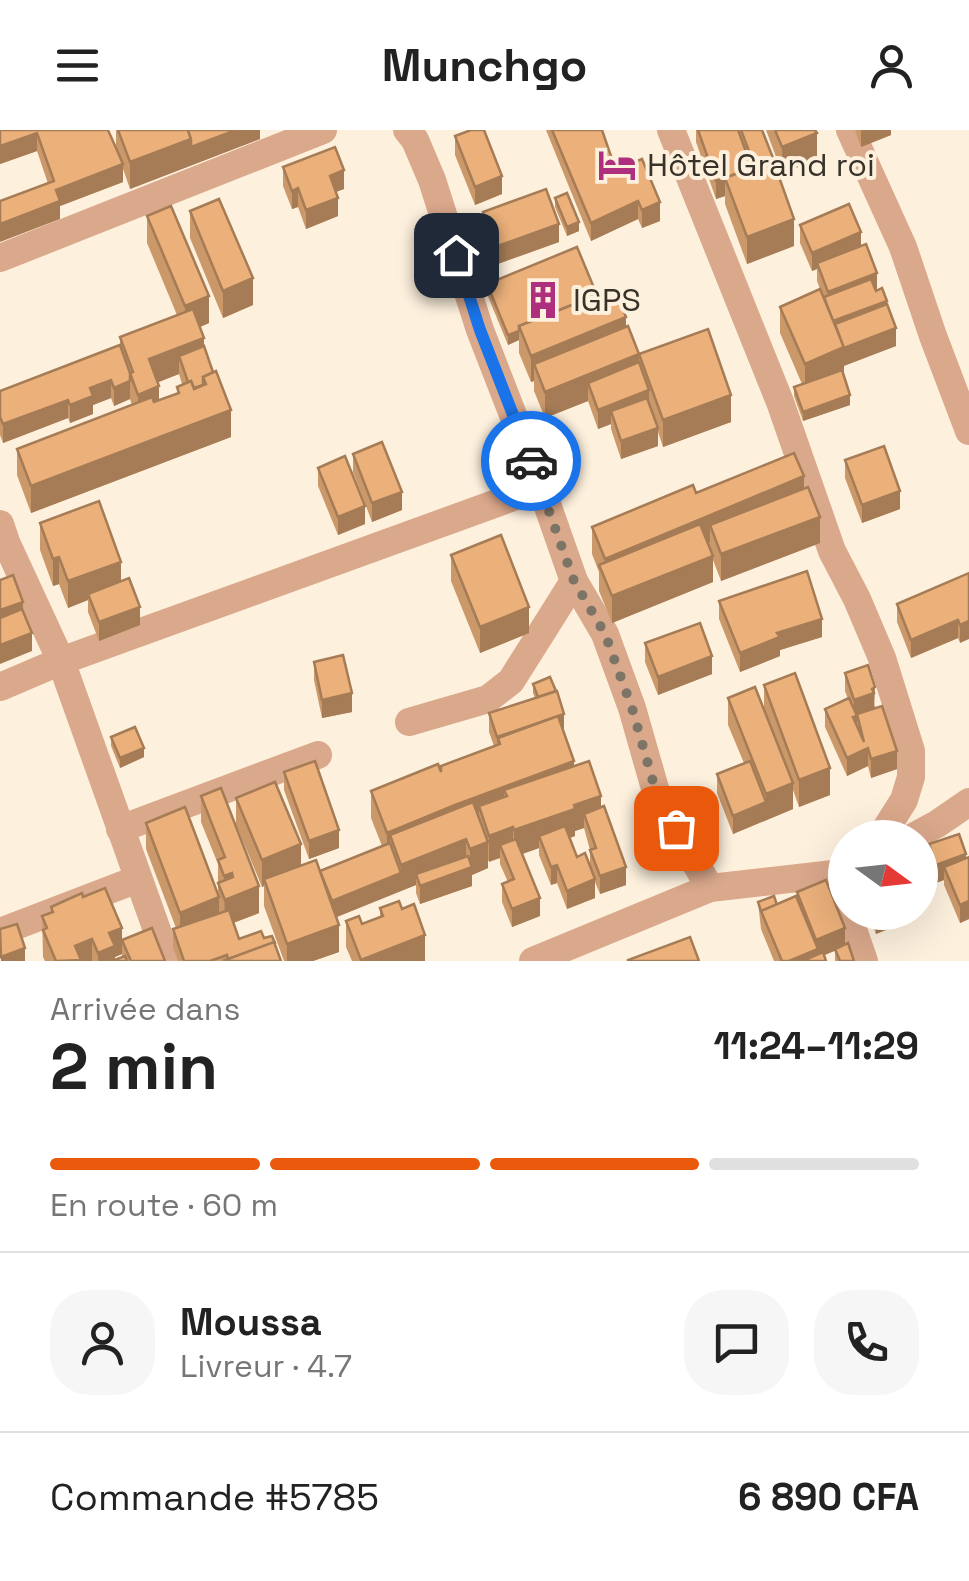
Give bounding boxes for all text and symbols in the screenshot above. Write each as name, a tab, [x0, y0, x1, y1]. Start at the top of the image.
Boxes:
text: Munchgo	[382, 37, 587, 94]
icon: menu	[50, 38, 105, 93]
icon: person	[864, 38, 919, 93]
hotel icon: Hôtel Grand roi	[596, 144, 638, 186]
place label: Hôtel Grand roi	[647, 145, 875, 185]
pin	[414, 213, 499, 298]
icon: home	[429, 228, 484, 283]
building icon: IGPS	[522, 279, 564, 321]
place label: IGPS	[573, 280, 641, 320]
courier	[481, 411, 581, 511]
icon: car	[504, 434, 559, 489]
pin	[634, 786, 719, 871]
icon: bag	[649, 801, 704, 856]
north arrow	[828, 820, 938, 930]
map controls	[828, 820, 938, 930]
text: Arrivée dans	[50, 989, 240, 1029]
text: 11:24–11:29	[713, 1022, 919, 1070]
text: 2 min	[50, 1025, 218, 1108]
text: En route · 60 m	[50, 1185, 278, 1225]
button: person	[50, 1290, 155, 1395]
button: chat	[684, 1290, 789, 1395]
button: phone	[814, 1290, 919, 1395]
text: Moussa	[180, 1298, 322, 1346]
text: Livreur · 4.7	[180, 1346, 352, 1386]
text: Commande #5785	[50, 1473, 379, 1521]
text: 6 890 CFA	[738, 1473, 919, 1521]

